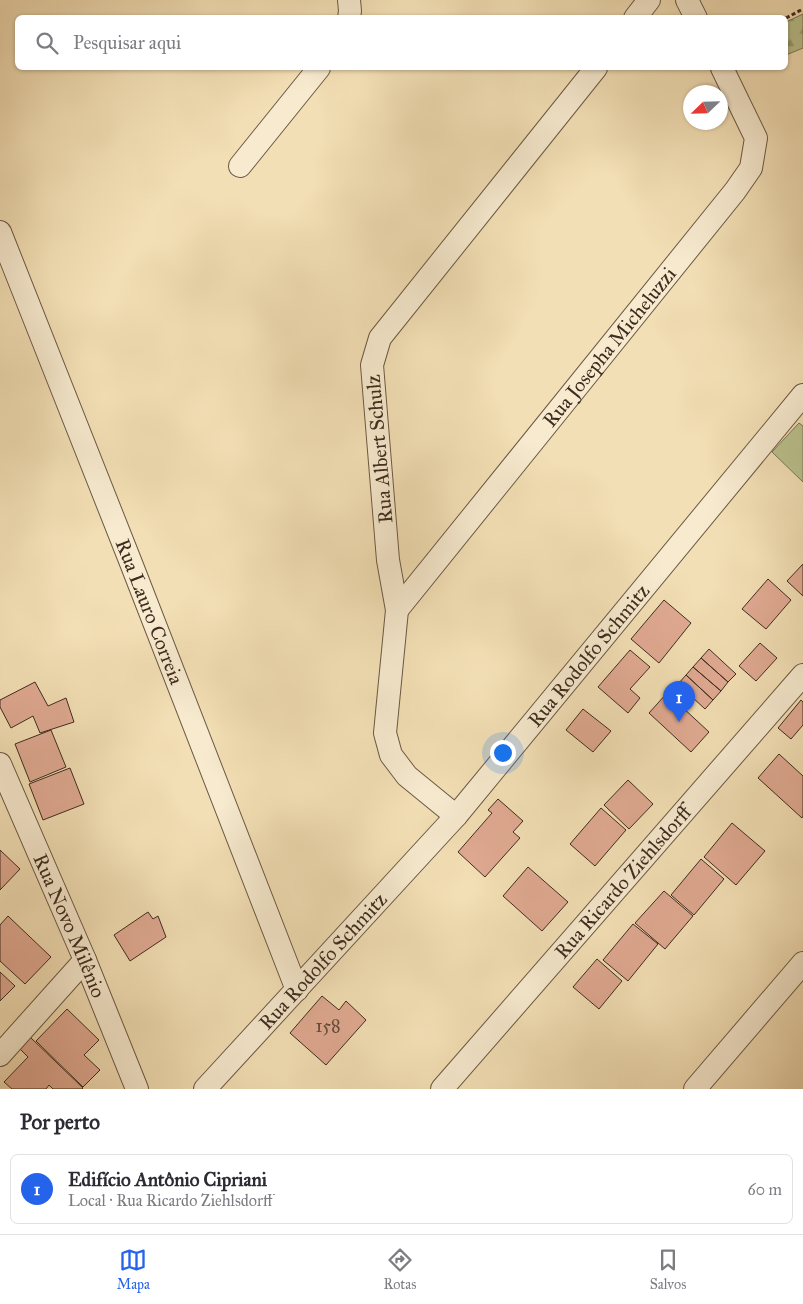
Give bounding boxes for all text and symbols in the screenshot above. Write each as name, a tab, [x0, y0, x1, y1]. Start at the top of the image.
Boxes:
search box	[15, 15, 788, 70]
icon: search	[33, 29, 61, 57]
text: Pesquisar aqui	[73, 31, 181, 54]
north arrow	[683, 85, 728, 130]
street label: Rua Josepha Micheluzzi	[538, 262, 681, 432]
street label: Rua Albert Schulz	[361, 374, 397, 524]
street label: Rua Lauro Correia	[111, 535, 189, 688]
street label: Rua Rodolfo Schmitz	[523, 579, 654, 732]
pin: 1	[663, 681, 695, 722]
your location	[490, 740, 516, 766]
street label: Rua Ricardo Ziehlsdorff	[549, 798, 698, 963]
street label: Rua Novo Milênio	[28, 850, 111, 1001]
street label: Rua Rodolfo Schmitz	[254, 887, 392, 1034]
house number: 158	[316, 1015, 340, 1037]
text: Por perto	[20, 1109, 100, 1135]
text: Edifício Antônio Cipriani	[68, 1168, 267, 1191]
text: 1	[34, 1180, 40, 1199]
text: 60 m	[748, 1180, 782, 1199]
text: Local · Rua Ricardo Ziehlsdorff	[68, 1191, 272, 1210]
tab: Mapa	[117, 1246, 150, 1293]
tab: Rotas	[383, 1246, 416, 1293]
tab: Salvos	[650, 1246, 686, 1293]

